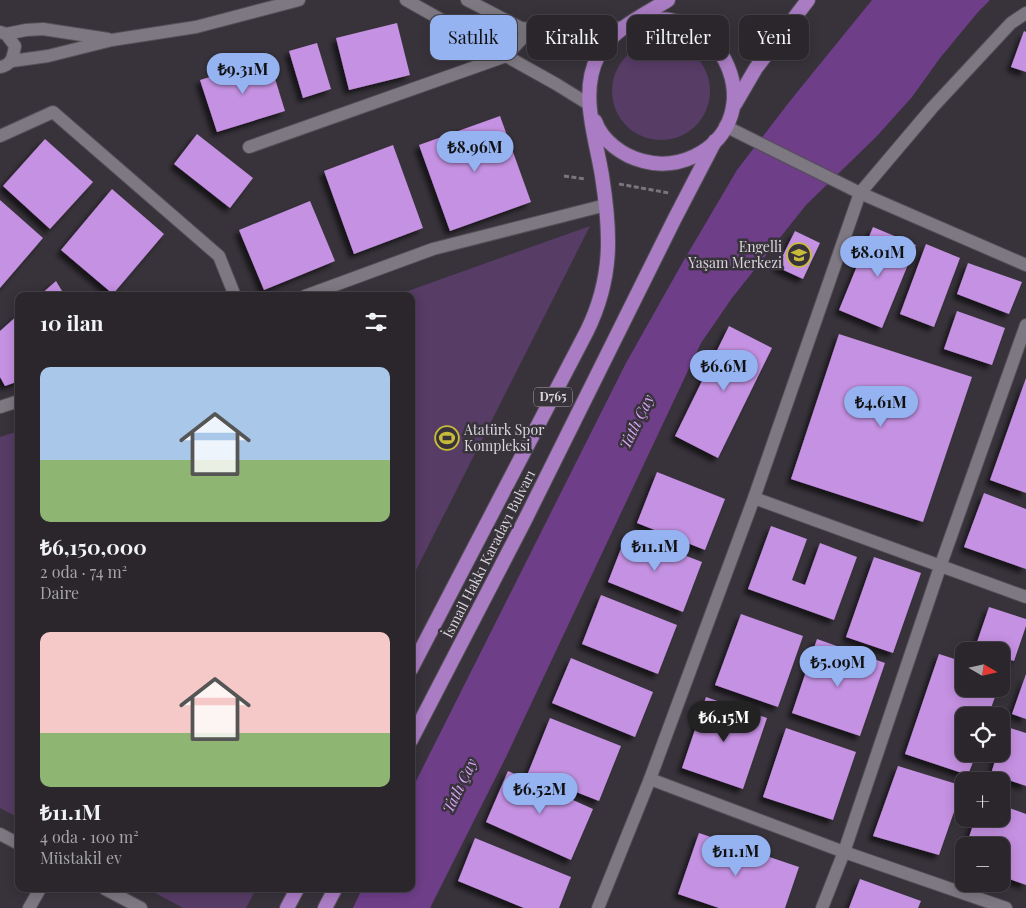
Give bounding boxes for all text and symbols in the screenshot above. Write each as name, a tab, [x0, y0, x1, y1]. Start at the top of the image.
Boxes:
chip: Satılık	[430, 15, 517, 60]
chip: Kiralık	[527, 15, 617, 60]
chip: Filtreler	[627, 15, 729, 60]
chip: Yeni	[739, 15, 809, 60]
pin: ₺9.31M	[202, 52, 284, 95]
text: ₺9.31M	[218, 58, 268, 79]
pin: ₺8.96M	[434, 130, 516, 173]
text: ₺8.96M	[448, 136, 502, 157]
pin: ₺8.01M	[837, 236, 919, 278]
place label: Engelli Yaşam Merkezi	[687, 237, 782, 272]
text: ₺8.01M	[851, 241, 905, 262]
school or university icon: Engelli Yaşam Merkezi	[786, 242, 812, 268]
text: 10 ilan	[40, 308, 103, 336]
icon: filters	[362, 308, 390, 336]
pin: ₺6.6M	[689, 350, 759, 392]
text: ₺6.6M	[701, 355, 747, 376]
pin: ₺4.61M	[840, 386, 922, 428]
road number: D765	[534, 388, 572, 407]
water label: Tatlı Çay	[614, 391, 658, 452]
text: ₺4.61M	[855, 391, 907, 412]
icon: home	[170, 399, 260, 489]
place label: Atatürk Spor Kompleksi	[463, 420, 545, 455]
sports icon: Atatürk Spor Kompleksi	[434, 425, 460, 451]
street label: İsmail Hakkı Karadayı Bulvarı	[438, 467, 539, 641]
pin: ₺11.1M	[614, 530, 696, 572]
text: ₺6,150,000	[40, 532, 147, 560]
text: ₺11.1M	[632, 535, 678, 556]
text: 2 oda · 74 m²	[40, 561, 127, 582]
text: Daire	[40, 582, 79, 603]
north arrow	[955, 642, 1010, 698]
map controls	[955, 642, 1010, 892]
pin: ₺5.09M	[797, 646, 879, 688]
text: ₺5.09M	[811, 651, 865, 672]
icon: home	[170, 664, 260, 754]
pin: ₺6.15M	[683, 700, 765, 743]
text: ₺6.15M	[699, 706, 749, 727]
button: locate	[955, 707, 1010, 762]
water label: Tatlı Çay	[437, 755, 481, 816]
pin: ₺6.52M	[499, 772, 581, 815]
button: +	[955, 772, 1010, 827]
text: ₺6.52M	[514, 778, 566, 799]
text: ₺11.1M	[40, 797, 101, 825]
text: 4 oda · 100 m²	[40, 826, 139, 847]
pin: ₺11.1M	[695, 834, 777, 877]
button: −	[955, 837, 1010, 892]
text: ₺11.1M	[713, 840, 759, 861]
text: Müstakil ev	[40, 847, 122, 868]

